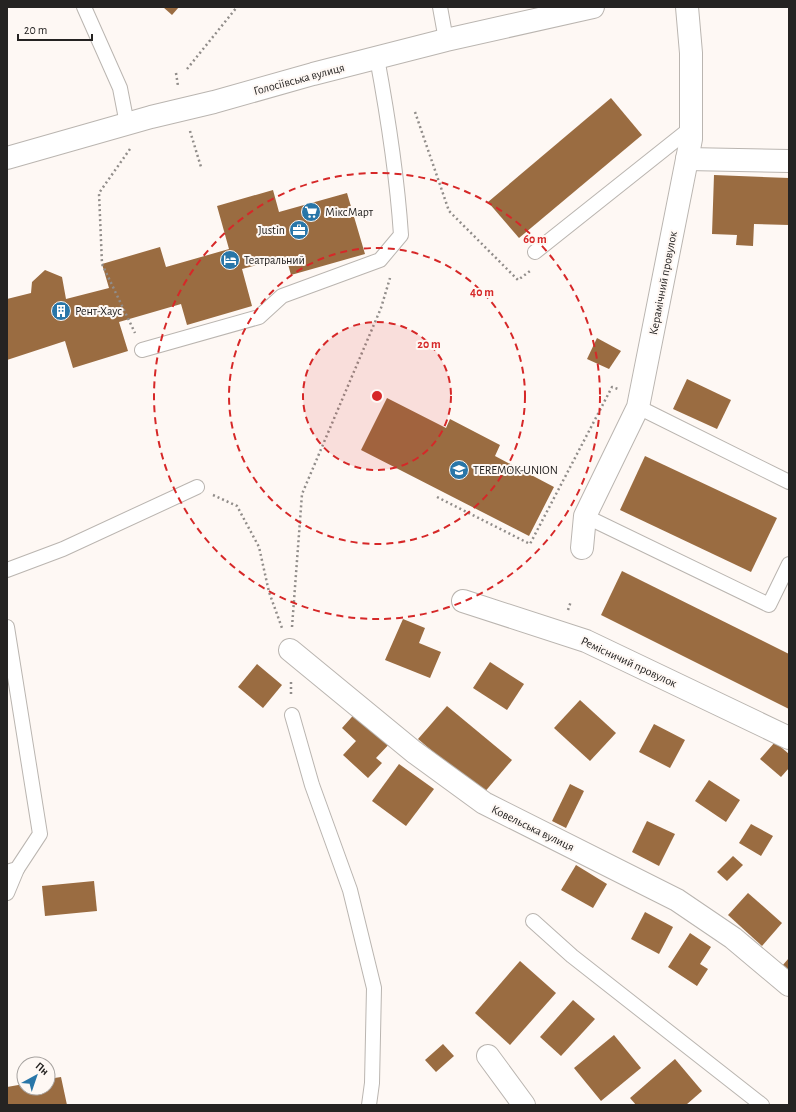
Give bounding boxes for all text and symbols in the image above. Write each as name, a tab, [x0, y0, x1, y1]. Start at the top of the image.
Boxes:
scale bar	[18, 16, 92, 42]
text: 20 m	[24, 24, 47, 36]
street label: Голосіївська вулиця	[252, 61, 346, 98]
supermarket icon: МіксМарт	[300, 201, 322, 223]
place label: МіксМарт	[325, 206, 374, 218]
office icon: Justin	[288, 219, 310, 241]
place label: Justin	[258, 224, 285, 236]
street label: Керамічний провулок	[647, 230, 680, 336]
text: 60 m	[523, 233, 547, 245]
hotel icon: Театральний	[219, 249, 241, 271]
place label: Театральний	[244, 254, 305, 266]
text: 40 m	[470, 286, 494, 298]
building icon: Рент-Хаус	[50, 300, 72, 322]
place label: Рент-Хаус	[75, 305, 122, 318]
text: 20 m	[417, 338, 441, 350]
centre of rings	[370, 389, 384, 403]
school or university icon: TEREMOK-UNION	[448, 459, 470, 481]
place label: TEREMOK-UNION	[473, 464, 558, 476]
street label: Ремісничий провулок	[579, 635, 679, 691]
street label: Ковельська вулиця	[489, 803, 576, 854]
north arrow	[16, 1056, 56, 1096]
text: Пн	[33, 1060, 51, 1077]

